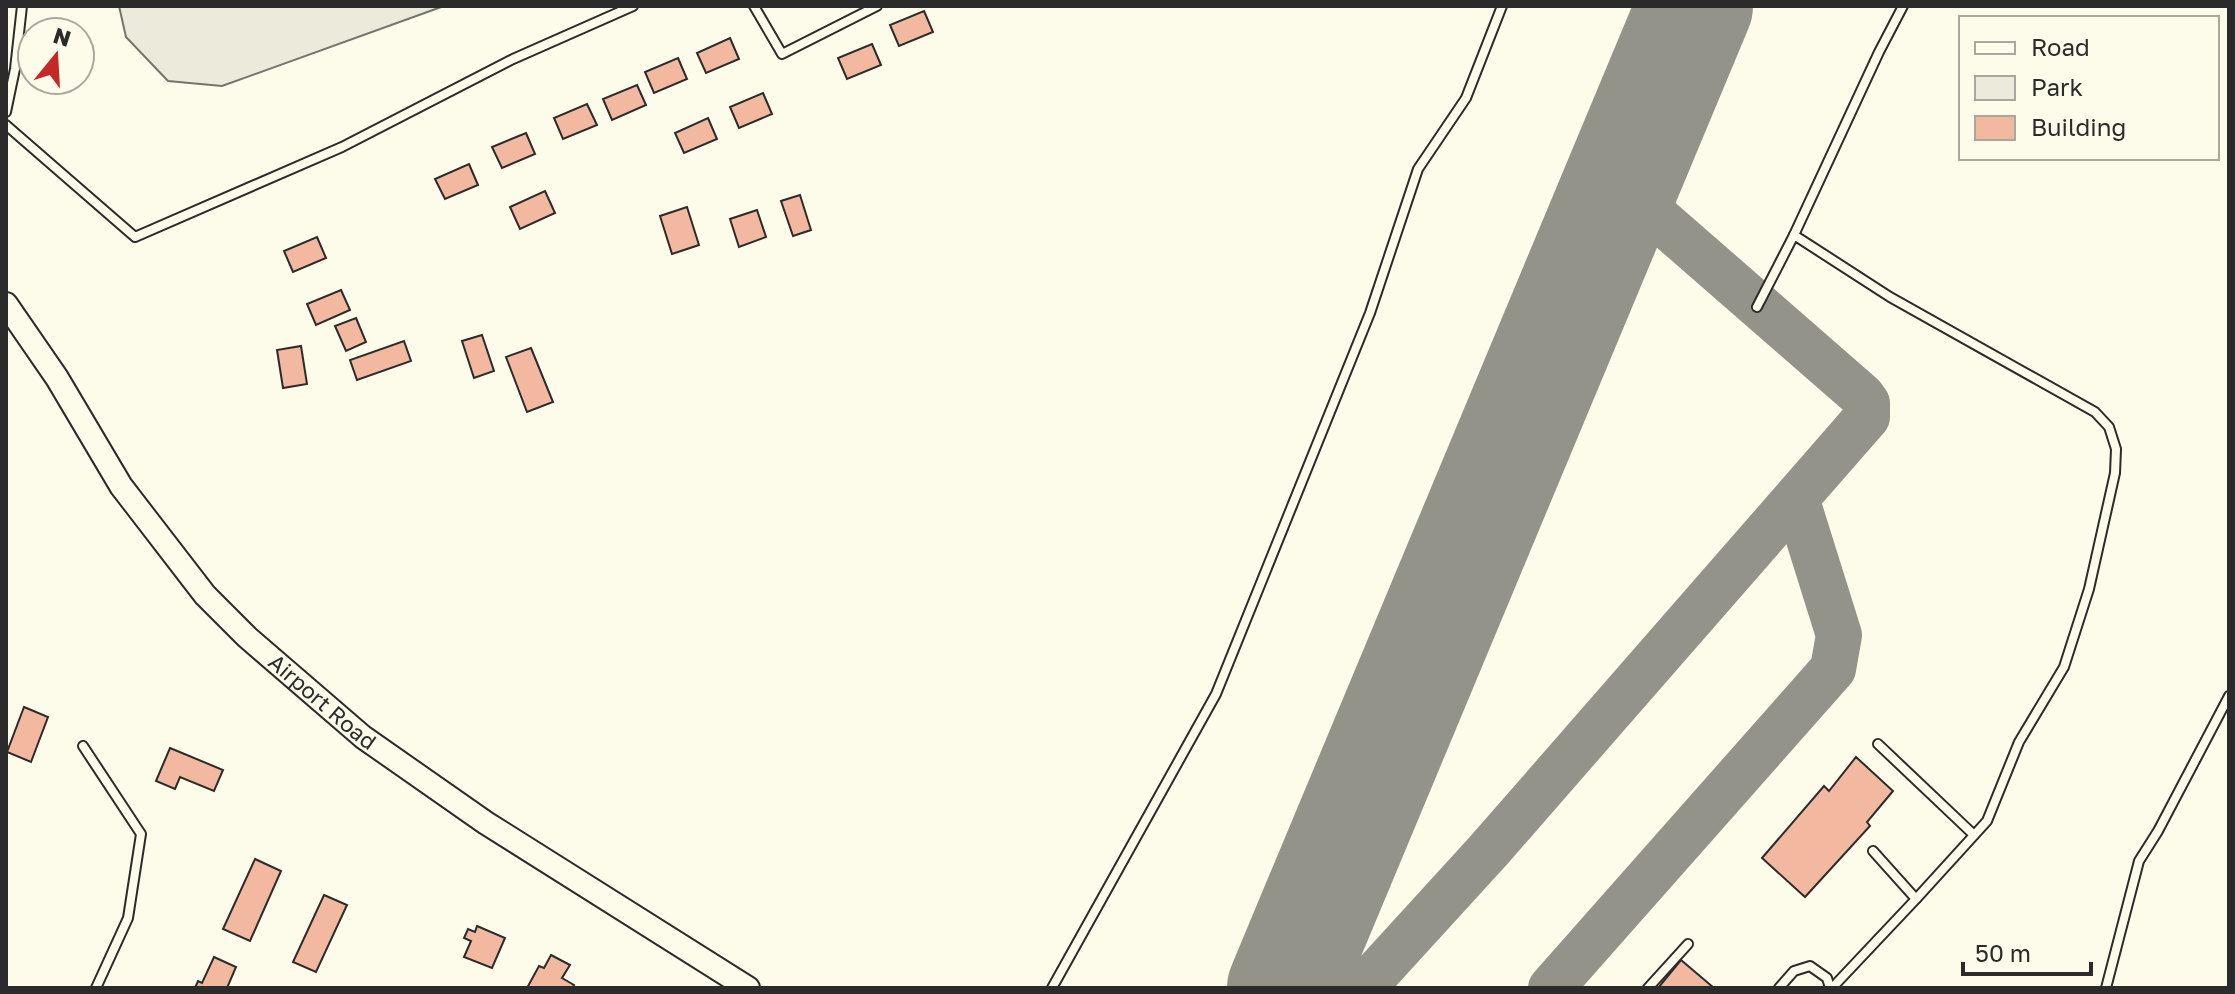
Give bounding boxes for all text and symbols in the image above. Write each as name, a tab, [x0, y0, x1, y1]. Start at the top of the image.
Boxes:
north arrow	[16, 16, 96, 96]
legend	[1959, 16, 2219, 160]
text: N	[50, 21, 74, 52]
text: Road	[2031, 32, 2090, 61]
text: Park	[2031, 72, 2083, 101]
text: Building	[2031, 112, 2126, 141]
street label: Airport Road	[263, 648, 382, 755]
scale bar	[1963, 926, 2091, 976]
text: 50 m	[1975, 938, 2031, 967]

